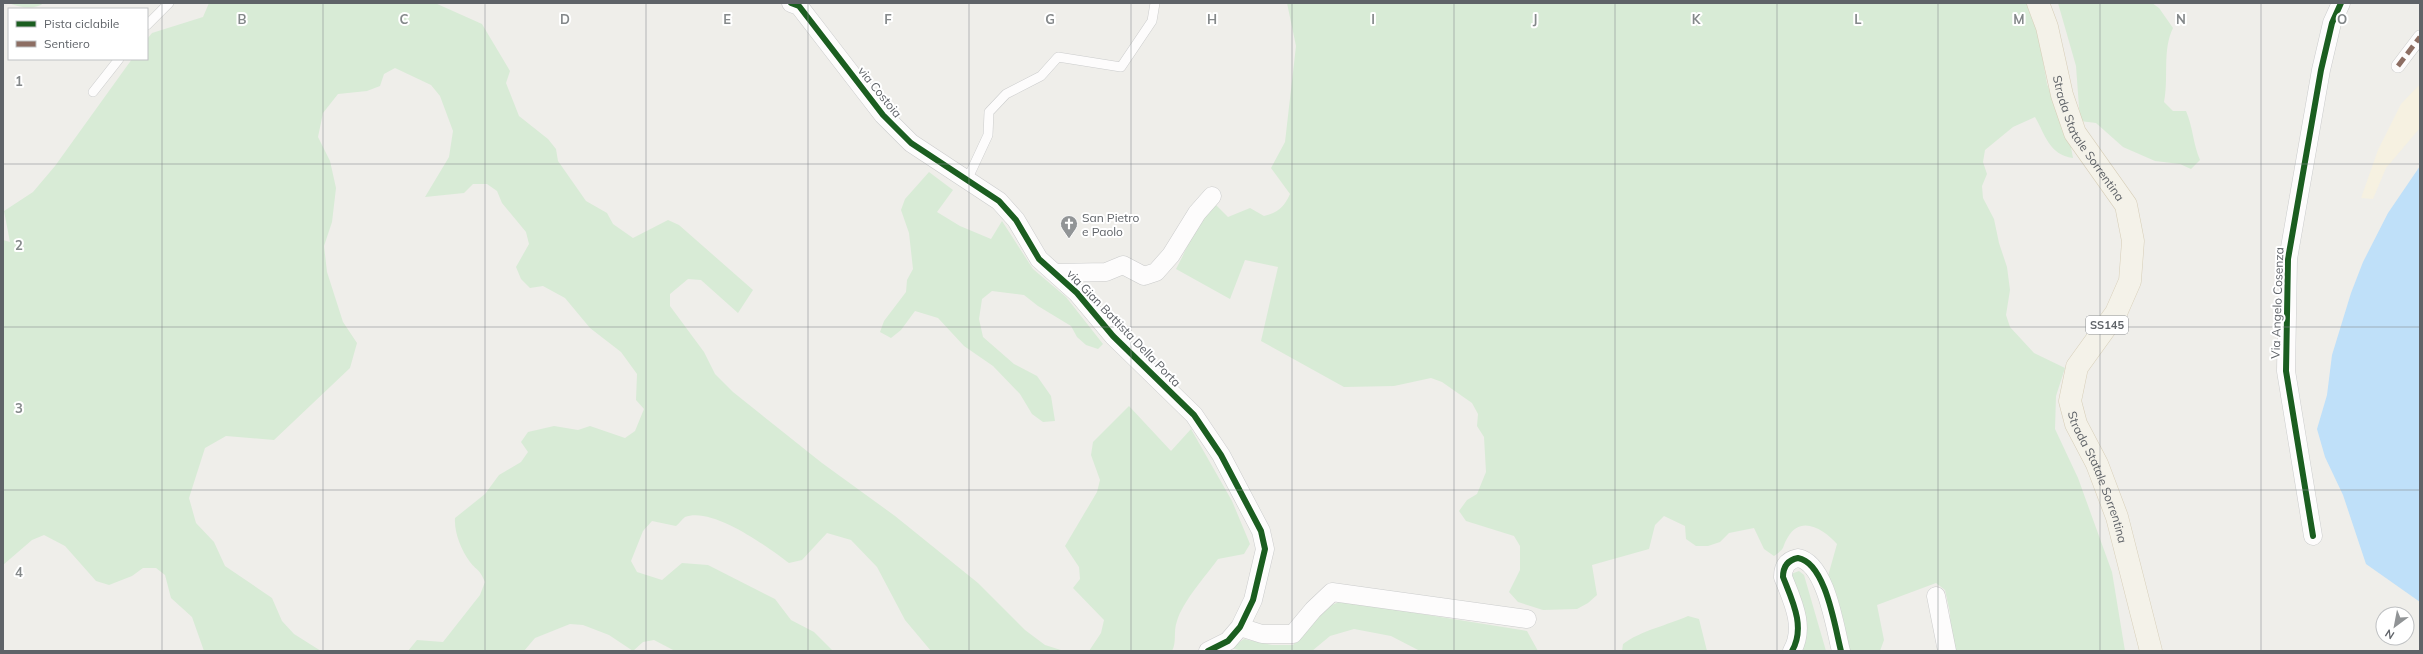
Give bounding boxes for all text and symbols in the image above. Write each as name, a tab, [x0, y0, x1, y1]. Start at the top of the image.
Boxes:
legend	[8, 8, 148, 60]
text: B	[238, 11, 247, 27]
text: C	[400, 11, 409, 27]
text: D	[560, 11, 570, 27]
text: E	[723, 11, 731, 27]
text: F	[884, 11, 892, 27]
text: G	[1045, 11, 1055, 27]
text: H	[1207, 11, 1217, 27]
text: I	[1371, 11, 1375, 27]
text: J	[1533, 11, 1537, 27]
text: K	[1692, 11, 1702, 27]
text: L	[1854, 11, 1862, 27]
text: M	[2013, 11, 2025, 27]
text: N	[2176, 11, 2186, 27]
text: O	[2337, 11, 2347, 27]
text: Pista ciclabile	[44, 16, 119, 31]
text: Sentiero	[44, 36, 90, 51]
street label: via Costoia	[855, 64, 905, 120]
text: 1	[15, 73, 23, 89]
street label: Strada Statale Sorrentina	[2050, 74, 2128, 204]
place label: San Pietro e Paolo	[1082, 210, 1140, 239]
church icon: San Pietro e Paolo	[1059, 214, 1079, 239]
text: 2	[15, 237, 23, 253]
street label: Via Angelo Cosenza	[2268, 247, 2286, 359]
street label: via Gian Battista Della Porta	[1064, 266, 1184, 390]
road number: SS145	[2086, 316, 2128, 334]
text: 3	[15, 400, 23, 416]
street label: Strada Statale Sorrentina	[2065, 409, 2131, 544]
text: 4	[15, 564, 23, 580]
north arrow	[2375, 606, 2415, 646]
text: N	[2382, 626, 2397, 643]

